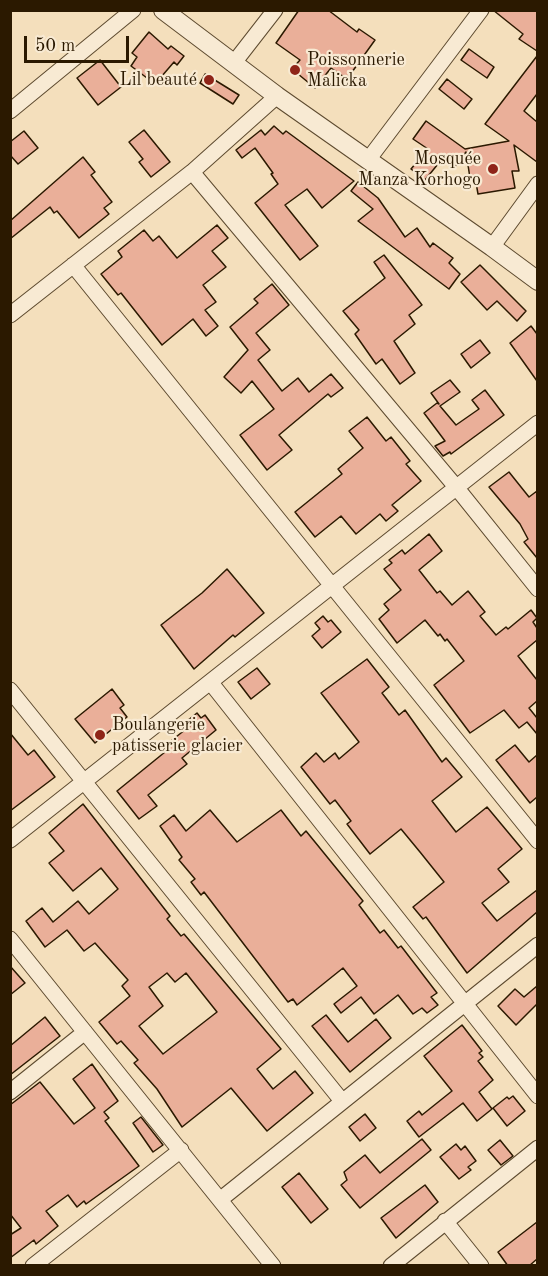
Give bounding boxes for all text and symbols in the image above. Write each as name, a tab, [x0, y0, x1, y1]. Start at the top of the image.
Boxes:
scale bar	[27, 24, 132, 62]
text: 50 m	[35, 37, 75, 55]
place label: Poissonnerie Malicka	[307, 49, 405, 92]
marker: Poissonnerie Malicka	[288, 63, 302, 77]
place label: Lil beauté	[120, 69, 197, 91]
marker: Lil beauté	[202, 73, 216, 87]
place label: Mosquée Manza Korhogo	[358, 148, 481, 190]
marker: Mosquée Manza Korhogo	[486, 162, 500, 176]
place label: Boulangerie patisserie glacier	[112, 714, 243, 756]
marker: Boulangerie patisserie glacier	[93, 728, 107, 742]

